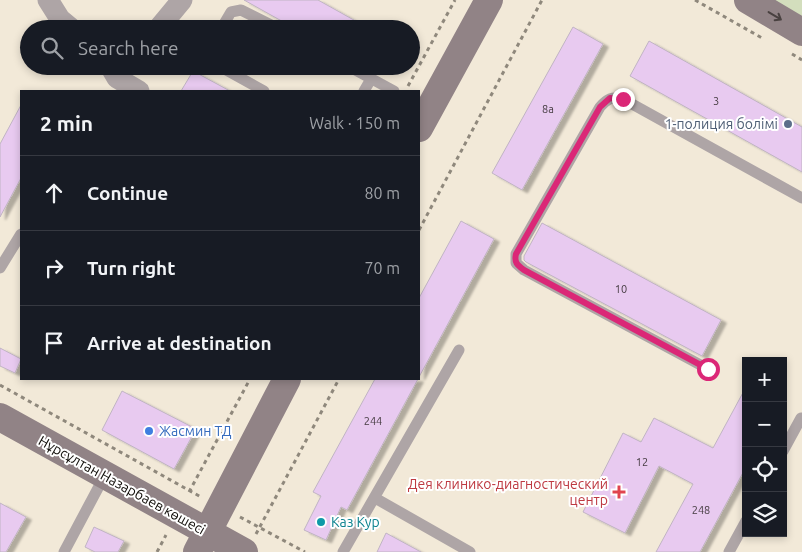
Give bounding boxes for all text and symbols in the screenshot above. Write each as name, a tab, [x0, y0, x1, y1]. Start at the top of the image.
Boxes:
one-way arrow	[767, 12, 781, 22]
search box	[20, 20, 420, 75]
icon: search	[38, 34, 66, 62]
text: Search here	[78, 37, 178, 59]
route end	[612, 88, 635, 111]
house number: 3	[713, 95, 719, 107]
house number: 8а	[542, 103, 554, 115]
text: 2 min	[40, 111, 93, 135]
text: Walk · 150 m	[309, 114, 400, 132]
place label: 1-полиция болiмi	[665, 116, 778, 132]
marker: 1-полиция болiмi	[782, 118, 794, 130]
icon: ahead	[40, 179, 68, 207]
text: Continue	[87, 182, 168, 204]
text: 80 m	[364, 184, 400, 202]
icon: right	[40, 254, 68, 282]
text: Turn right	[87, 257, 175, 279]
text: 70 m	[364, 259, 400, 277]
house number: 10	[615, 283, 627, 295]
icon: arrive	[40, 329, 68, 357]
text: Arrive at destination	[87, 332, 272, 354]
map controls	[742, 357, 787, 537]
button: +	[742, 357, 787, 402]
route start	[697, 358, 720, 381]
button: −	[742, 402, 787, 447]
house number: 244	[364, 415, 382, 427]
place label: Жасмин ТД	[159, 423, 232, 439]
marker: Жасмин ТД	[143, 425, 155, 437]
street label: Нұрсұлтан Назарбаев көшесі	[36, 432, 208, 538]
button: locate	[742, 447, 787, 492]
house number: 12	[636, 456, 648, 468]
place label: Дея клинико-диагностический центр	[408, 476, 608, 508]
marker: Дея клинико-диагностический центр	[612, 485, 626, 499]
button: layers	[742, 492, 787, 537]
house number: 248	[692, 504, 710, 516]
place label: Каз Кур	[331, 514, 380, 530]
marker: Каз Кур	[315, 516, 327, 528]

